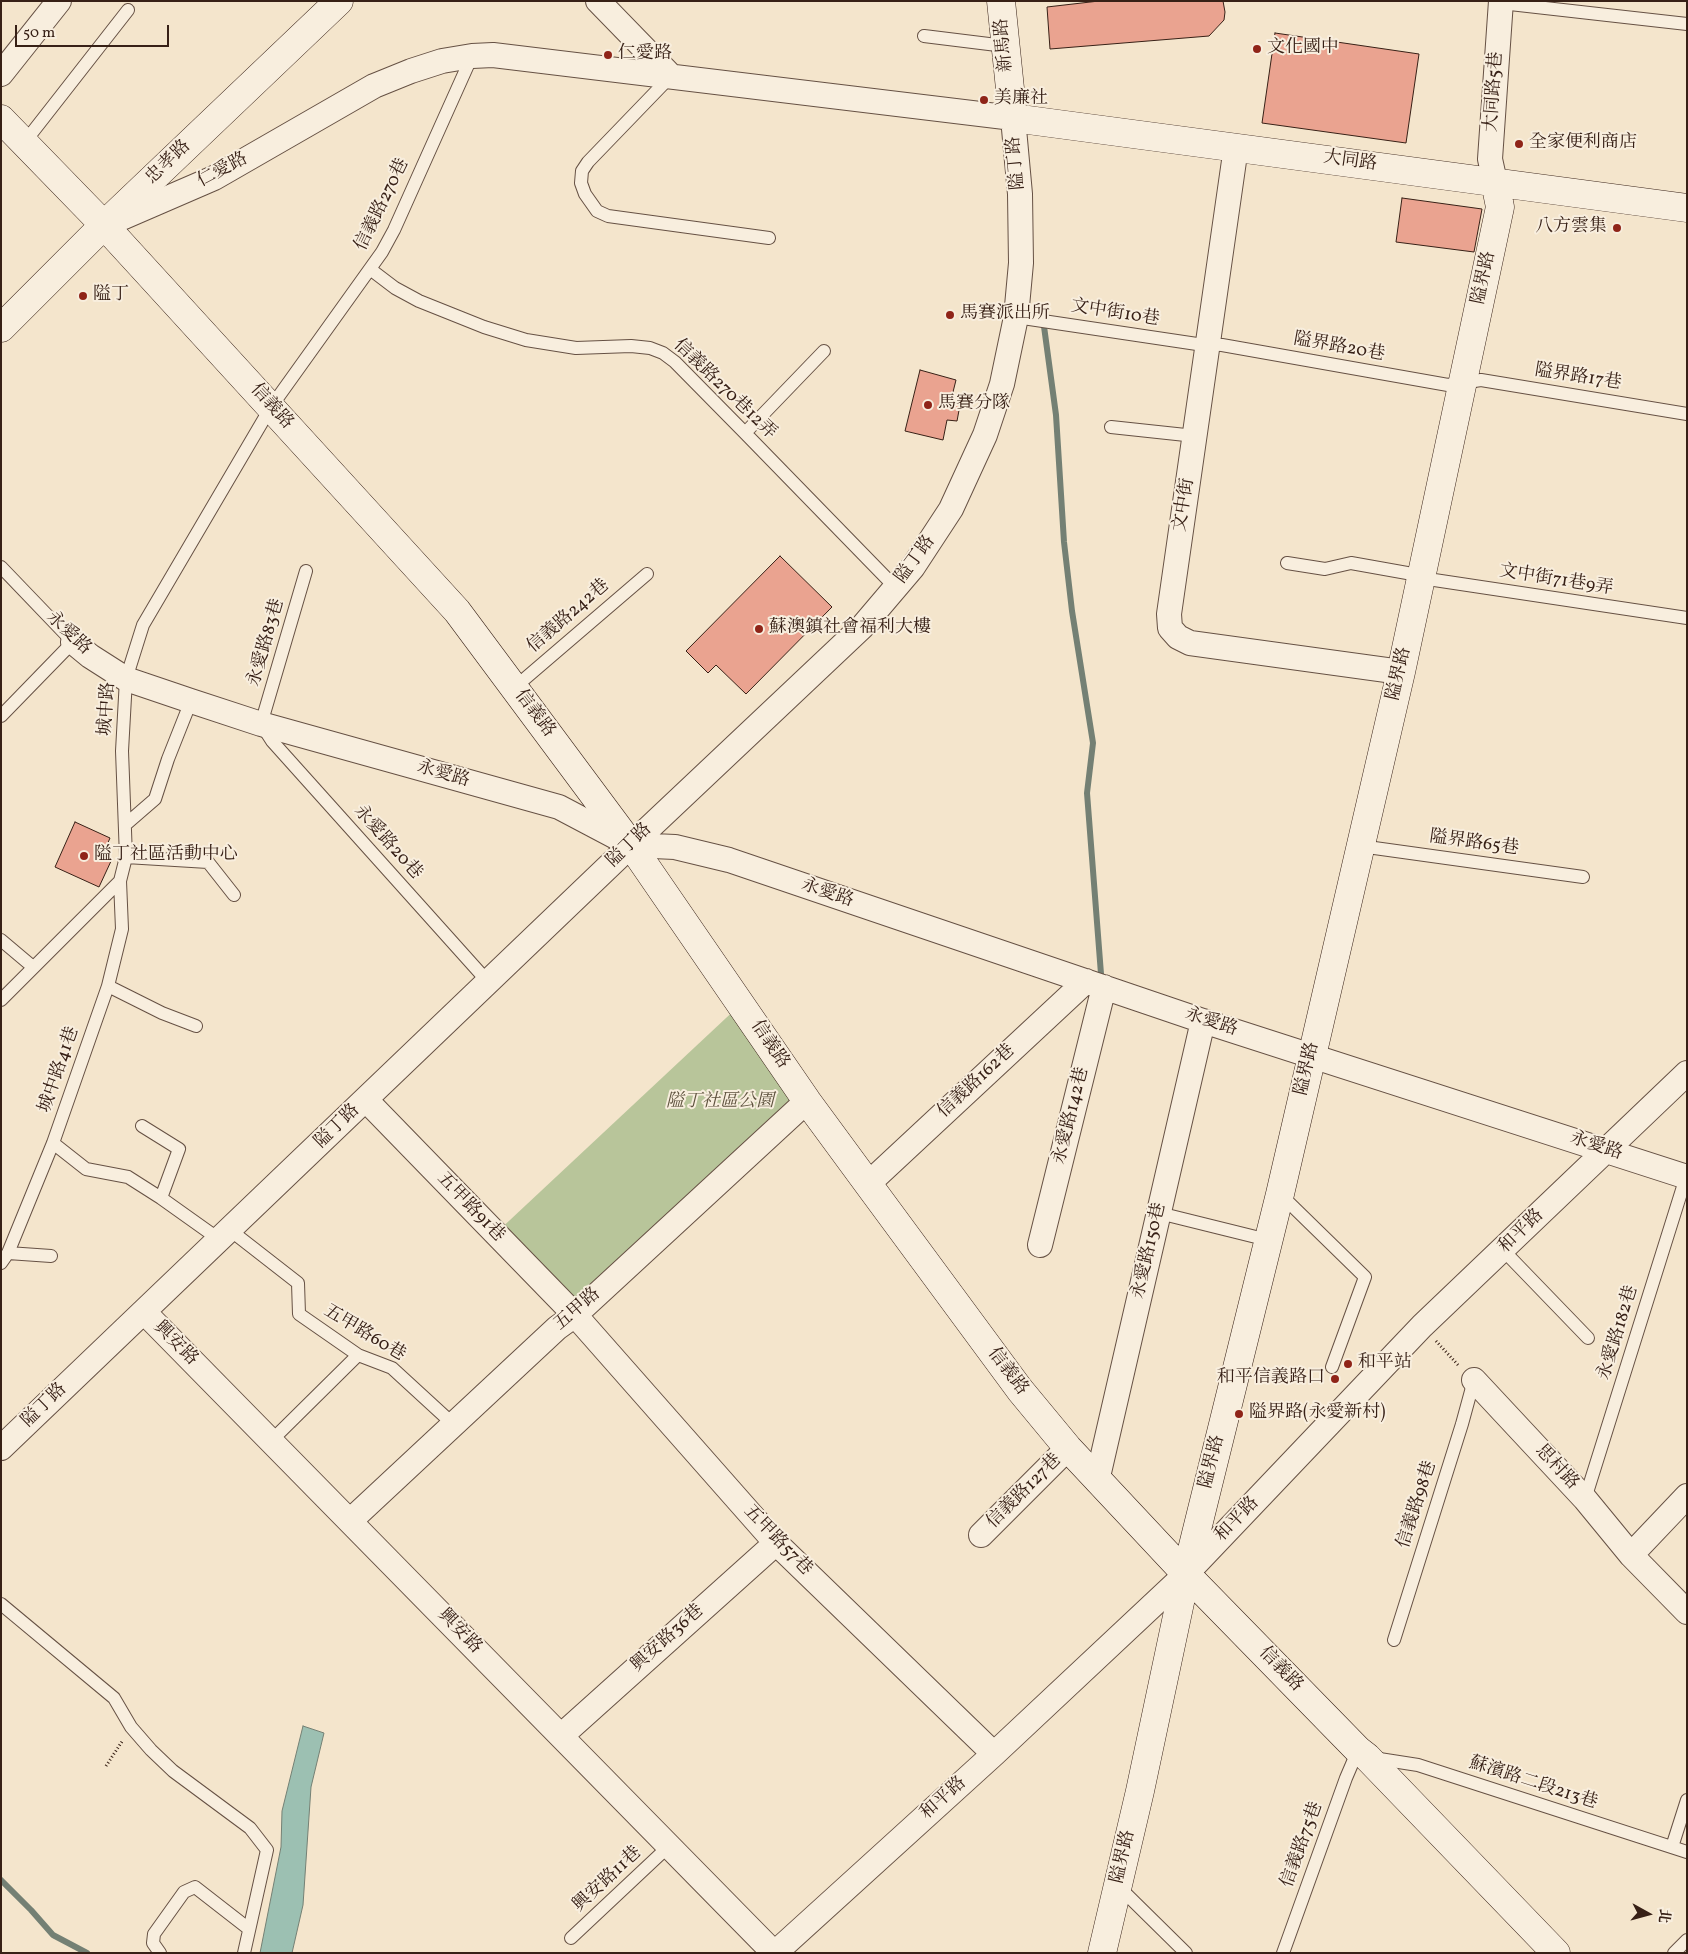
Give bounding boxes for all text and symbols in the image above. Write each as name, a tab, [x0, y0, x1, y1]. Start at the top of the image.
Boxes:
scale bar	[18, 15, 171, 47]
street label: 新馬路	[992, 17, 1018, 73]
text: 50 m	[23, 23, 55, 44]
place label: 文化國中	[1267, 38, 1339, 60]
marker: 文化國中	[1251, 43, 1263, 55]
place label: 仁愛路	[618, 44, 672, 66]
marker: 仁愛路	[602, 49, 614, 61]
street label: 大同路5巷	[1481, 51, 1509, 133]
place label: 美廉社	[994, 89, 1048, 111]
marker: 美廉社	[978, 94, 990, 106]
place label: 全家便利商店	[1529, 133, 1637, 155]
street label: 隘丁路	[1004, 135, 1030, 191]
street label: 忠孝路	[142, 136, 196, 190]
marker: 全家便利商店	[1513, 138, 1525, 150]
street label: 大同路	[1322, 148, 1378, 176]
street label: 仁愛路	[194, 149, 252, 193]
street label: 信義路270巷	[351, 155, 415, 255]
place label: 八方雲集	[1535, 217, 1607, 239]
marker: 八方雲集	[1611, 222, 1623, 234]
street label: 隘界路	[1469, 249, 1501, 307]
place label: 隘丁	[93, 285, 129, 307]
marker: 隘丁	[77, 290, 89, 302]
street label: 文中街10巷	[1069, 296, 1161, 332]
place label: 馬賽派出所	[960, 304, 1050, 326]
marker: 馬賽派出所	[944, 309, 956, 321]
street label: 隘界路20巷	[1292, 329, 1386, 367]
street label: 信義路270巷12弄	[668, 335, 780, 445]
street label: 隘界路17巷	[1533, 360, 1623, 396]
street label: 信義路	[245, 380, 297, 434]
place label: 馬賽分隊	[938, 394, 1010, 416]
marker: 馬賽分隊	[922, 399, 934, 411]
street label: 文中街	[1170, 477, 1200, 533]
street label: 隘丁路	[891, 532, 941, 588]
street label: 文中街71巷9弄	[1497, 561, 1615, 601]
street label: 信義路242巷	[524, 576, 614, 658]
street label: 永愛路83巷	[244, 597, 290, 689]
street label: 永愛路	[41, 608, 95, 660]
place label: 蘇澳鎮社會福利大樓	[769, 618, 931, 640]
marker: 蘇澳鎮社會福利大樓	[753, 623, 765, 635]
street label: 隘界路	[1383, 645, 1417, 703]
street label: 城中路	[95, 681, 121, 737]
street label: 信義路	[509, 686, 559, 742]
street label: 永愛路	[414, 757, 472, 793]
street label: 永愛路20巷	[348, 801, 426, 885]
street label: 隘丁路	[603, 819, 657, 873]
street label: 隘界路65巷	[1428, 827, 1520, 861]
place label: 隘丁社區活動中心	[94, 845, 238, 867]
marker: 隘丁社區活動中心	[78, 850, 90, 862]
street label: 永愛路	[798, 875, 856, 913]
street label: 永愛路	[1182, 1004, 1240, 1042]
street label: 信義路	[745, 1017, 793, 1073]
street label: 城中路41巷	[35, 1024, 85, 1116]
street label: 隘界路	[1291, 1040, 1325, 1098]
street label: 信義路162巷	[934, 1041, 1020, 1123]
street label: 永愛路142巷	[1049, 1065, 1095, 1167]
park label: 隘丁社區公園	[666, 1092, 774, 1114]
street label: 隘丁路	[311, 1100, 365, 1154]
street label: 永愛路	[1567, 1128, 1625, 1166]
street label: 五甲路91巷	[432, 1169, 508, 1247]
street label: 永愛路150巷	[1128, 1201, 1172, 1301]
street label: 和平路	[1495, 1205, 1549, 1259]
street label: 永愛路182巷	[1594, 1283, 1644, 1383]
street label: 五甲路	[551, 1284, 605, 1336]
street label: 五甲路60巷	[319, 1301, 409, 1367]
street label: 興安路	[148, 1317, 202, 1371]
street label: 信義路	[982, 1344, 1032, 1400]
place label: 和平站	[1358, 1353, 1412, 1375]
marker: 和平站	[1342, 1358, 1354, 1370]
place label: 和平信義路口	[1217, 1368, 1325, 1390]
marker: 和平信義路口	[1329, 1373, 1341, 1385]
street label: 隘丁路	[18, 1379, 72, 1433]
place label: 隘界路(永愛新村)	[1249, 1403, 1385, 1425]
marker: 隘界路(永愛新村)	[1233, 1408, 1245, 1420]
street label: 隘界路	[1196, 1433, 1230, 1491]
street label: 思村路	[1530, 1441, 1582, 1495]
street label: 信義路127巷	[983, 1450, 1067, 1534]
street label: 信義路98巷	[1394, 1459, 1442, 1551]
street label: 和平路	[1211, 1493, 1265, 1547]
street label: 五甲路57巷	[738, 1501, 816, 1581]
street label: 興安路36巷	[627, 1601, 709, 1677]
street label: 興安路	[432, 1605, 486, 1659]
street label: 信義路	[1253, 1643, 1307, 1697]
street label: 蘇濱路二段213巷	[1466, 1753, 1600, 1815]
street label: 和平路	[917, 1773, 971, 1825]
street label: 信義路75巷	[1278, 1799, 1328, 1891]
street label: 隘界路	[1107, 1828, 1141, 1886]
street label: 興安路11巷	[569, 1843, 647, 1917]
north arrow	[1623, 1889, 1673, 1939]
text: 北	[1653, 1908, 1674, 1924]

